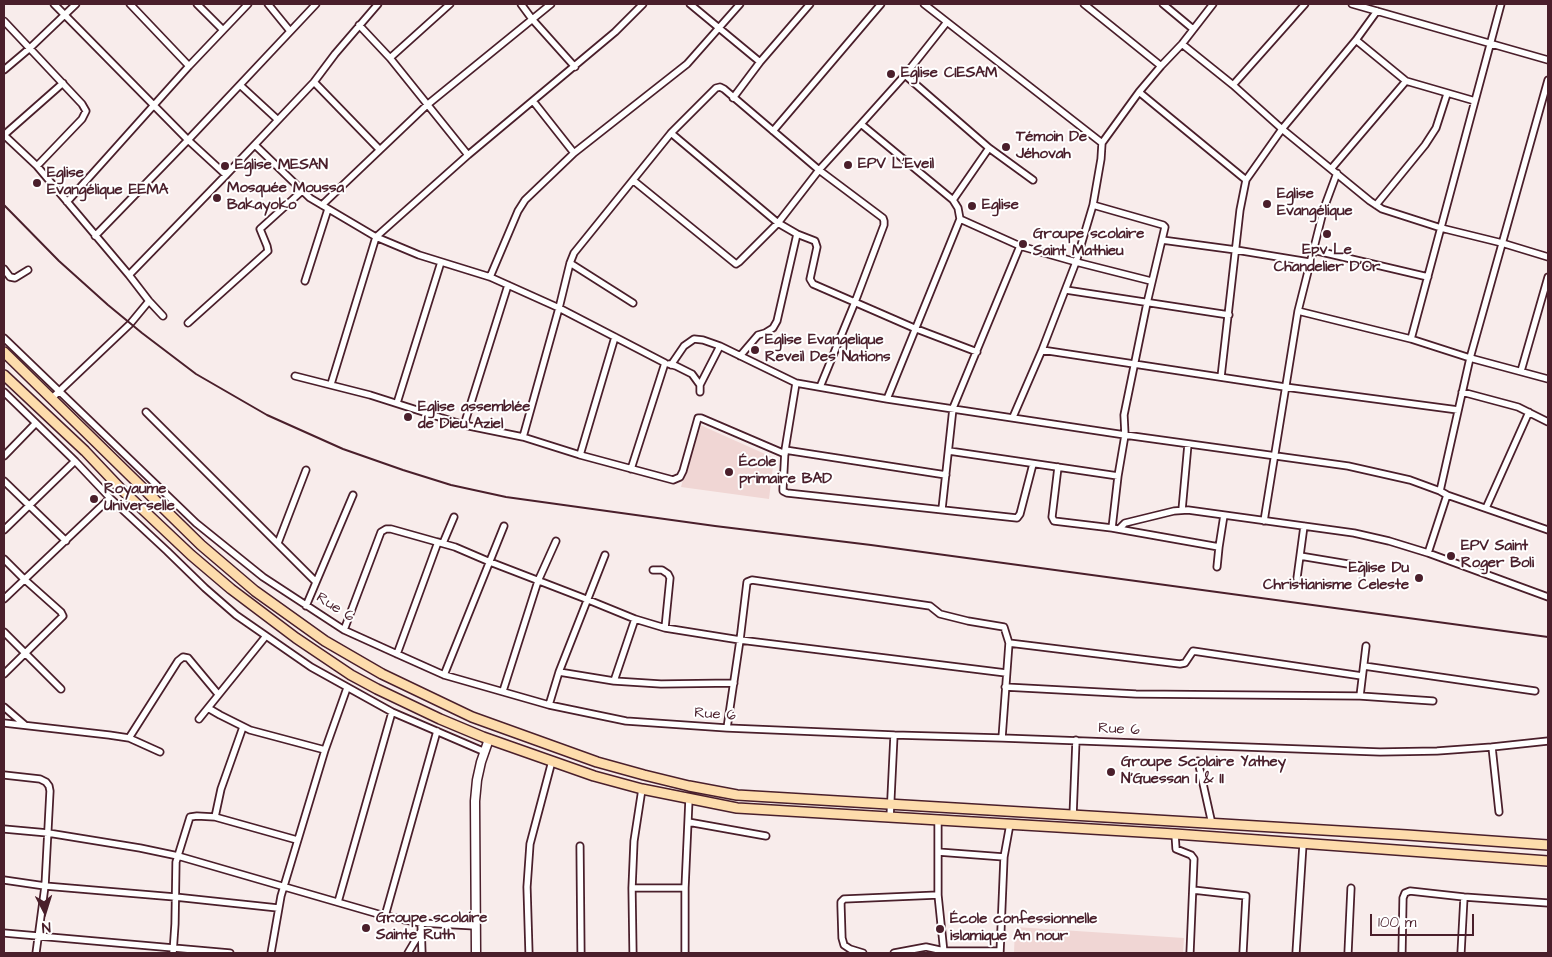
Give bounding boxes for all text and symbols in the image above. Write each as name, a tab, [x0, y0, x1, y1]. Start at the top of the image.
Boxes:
place label: Eglise CIESAM	[901, 65, 997, 83]
marker: Eglise CIESAM	[885, 68, 897, 80]
place label: Témoin De Jéhovah	[1016, 129, 1087, 164]
marker: Témoin De Jéhovah	[1000, 141, 1012, 153]
place label: EPV L'Eveil	[858, 156, 934, 174]
place label: Eglise MESAN	[235, 157, 328, 175]
marker: EPV L'Eveil	[842, 159, 854, 171]
marker: Eglise MESAN	[219, 160, 231, 172]
place label: Eglise Evangélique EEMA	[47, 165, 168, 200]
marker: Eglise Evangélique EEMA	[31, 177, 43, 189]
place label: Mosquée Moussa Bakayoko	[227, 180, 344, 215]
place label: Eglise Evangélique	[1277, 186, 1353, 221]
marker: Mosquée Moussa Bakayoko	[211, 192, 223, 204]
place label: Eglise	[982, 197, 1019, 215]
marker: Eglise Evangélique	[1261, 198, 1273, 210]
marker: Eglise	[966, 200, 978, 212]
place label: Groupe scolaire Saint Mathieu	[1033, 226, 1144, 261]
marker: Epv Le Chandelier D'Or	[1321, 228, 1333, 240]
marker: Groupe scolaire Saint Mathieu	[1017, 238, 1029, 250]
place label: Epv Le Chandelier D'Or	[1274, 242, 1380, 277]
place label: Eglise Evangelique Reveil Des Nations	[765, 332, 891, 367]
marker: Eglise Evangelique Reveil Des Nations	[749, 344, 761, 356]
place label: Eglise assemblée de Dieu Aziel	[418, 399, 530, 434]
marker: Eglise assemblée de Dieu Aziel	[402, 411, 414, 423]
place label: École primaire BAD	[739, 454, 832, 489]
marker: École primaire BAD	[723, 466, 735, 478]
place label: Royaume Universelle	[104, 481, 175, 516]
marker: Royaume Universelle	[88, 493, 100, 505]
place label: EPV Saint Roger Boli	[1461, 538, 1534, 573]
marker: EPV Saint Roger Boli	[1445, 550, 1457, 562]
place label: Eglise Du Christianisme Celeste	[1263, 560, 1409, 595]
marker: Eglise Du Christianisme Celeste	[1413, 572, 1425, 584]
street label: Rue 6	[312, 589, 358, 627]
street label: Rue 6	[694, 705, 736, 725]
street label: Rue 6	[1098, 720, 1140, 740]
place label: Groupe Scolaire Yathey N'Guessan I & II	[1121, 754, 1286, 789]
marker: Groupe Scolaire Yathey N'Guessan I & II	[1105, 766, 1117, 778]
north arrow	[20, 887, 70, 937]
scale bar	[1372, 904, 1476, 936]
place label: Groupe scolaire Sainte Ruth	[376, 910, 487, 945]
place label: École confessionnelle islamique An nour	[950, 911, 1097, 946]
text: 100 m	[1378, 912, 1417, 933]
text: N	[41, 917, 52, 937]
marker: Groupe scolaire Sainte Ruth	[360, 922, 372, 934]
marker: École confessionnelle islamique An nour	[934, 923, 946, 935]

